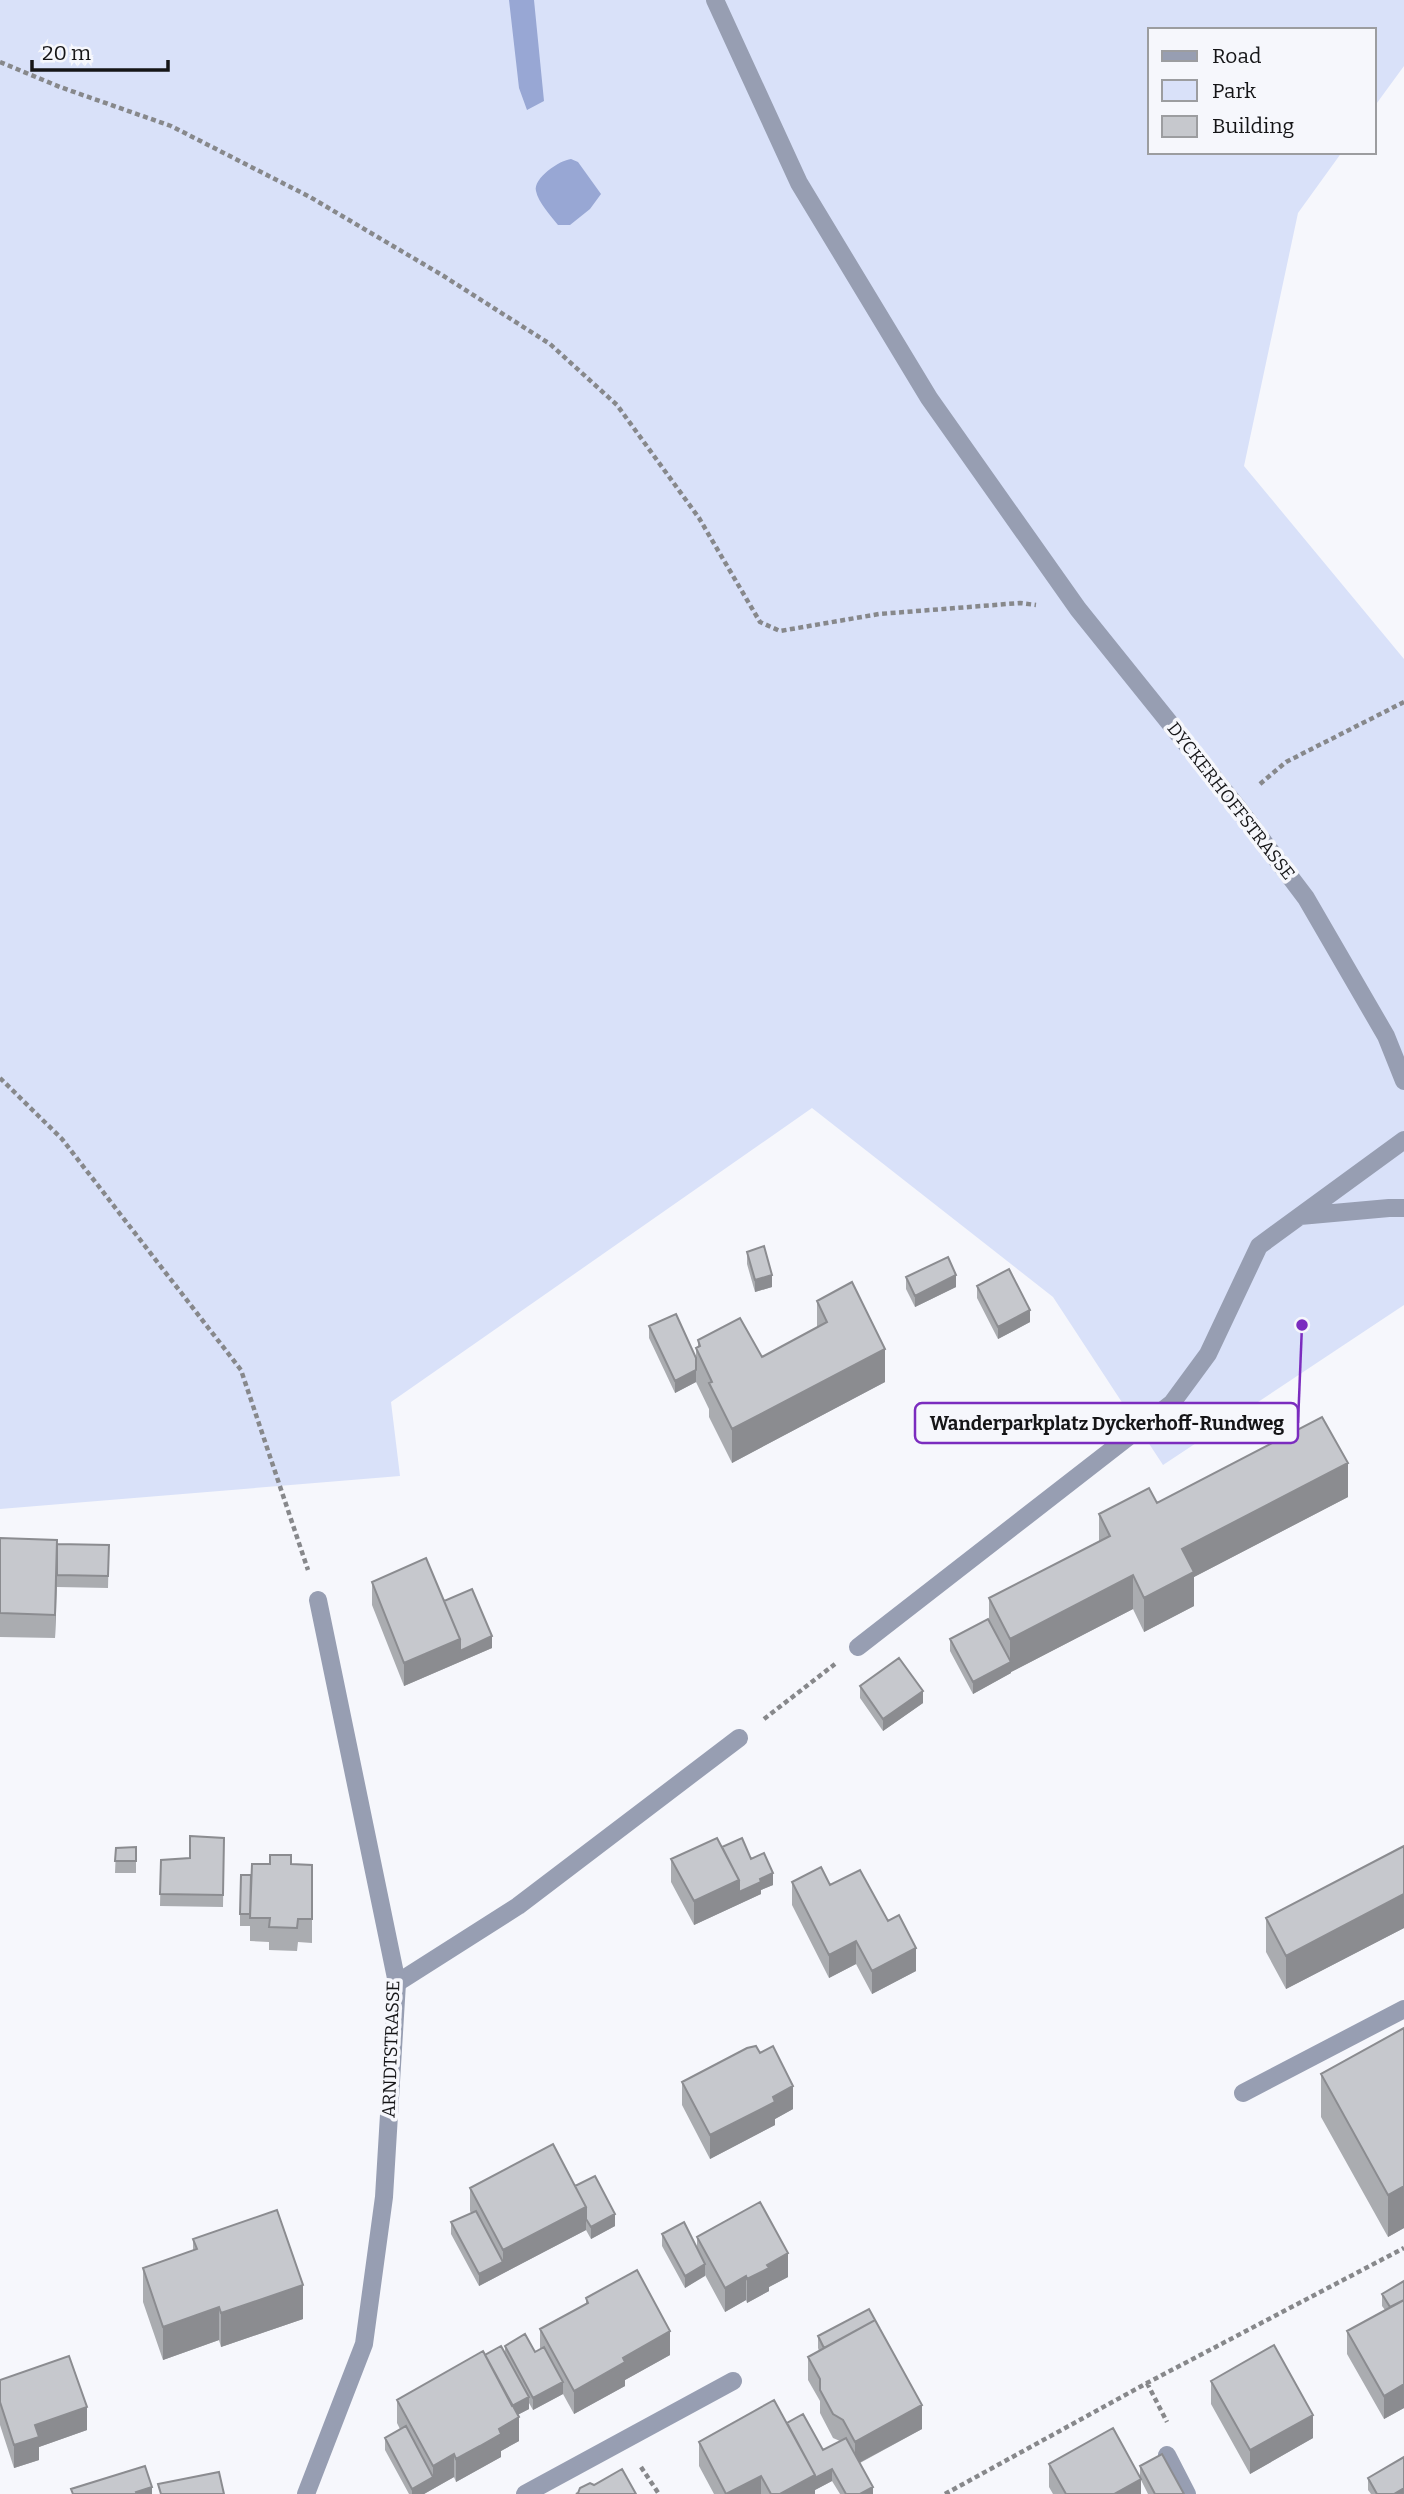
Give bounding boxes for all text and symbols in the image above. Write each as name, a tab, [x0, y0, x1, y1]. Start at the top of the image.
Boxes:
scale bar	[32, 28, 168, 72]
legend	[1148, 28, 1376, 154]
text: 20 m	[42, 40, 91, 66]
text: Road	[1212, 43, 1261, 69]
text: Park	[1212, 78, 1256, 104]
text: Building	[1212, 113, 1295, 139]
street label: DYCKERHOFFSTRASSE	[1163, 718, 1299, 884]
callout: Wanderparkplatz Dyckerhoff-Rundweg	[915, 1403, 1298, 1443]
text: Wanderparkplatz Dyckerhoff-Rundweg	[930, 1412, 1284, 1435]
street label: ARNDTSTRASSE	[378, 1980, 404, 2118]

